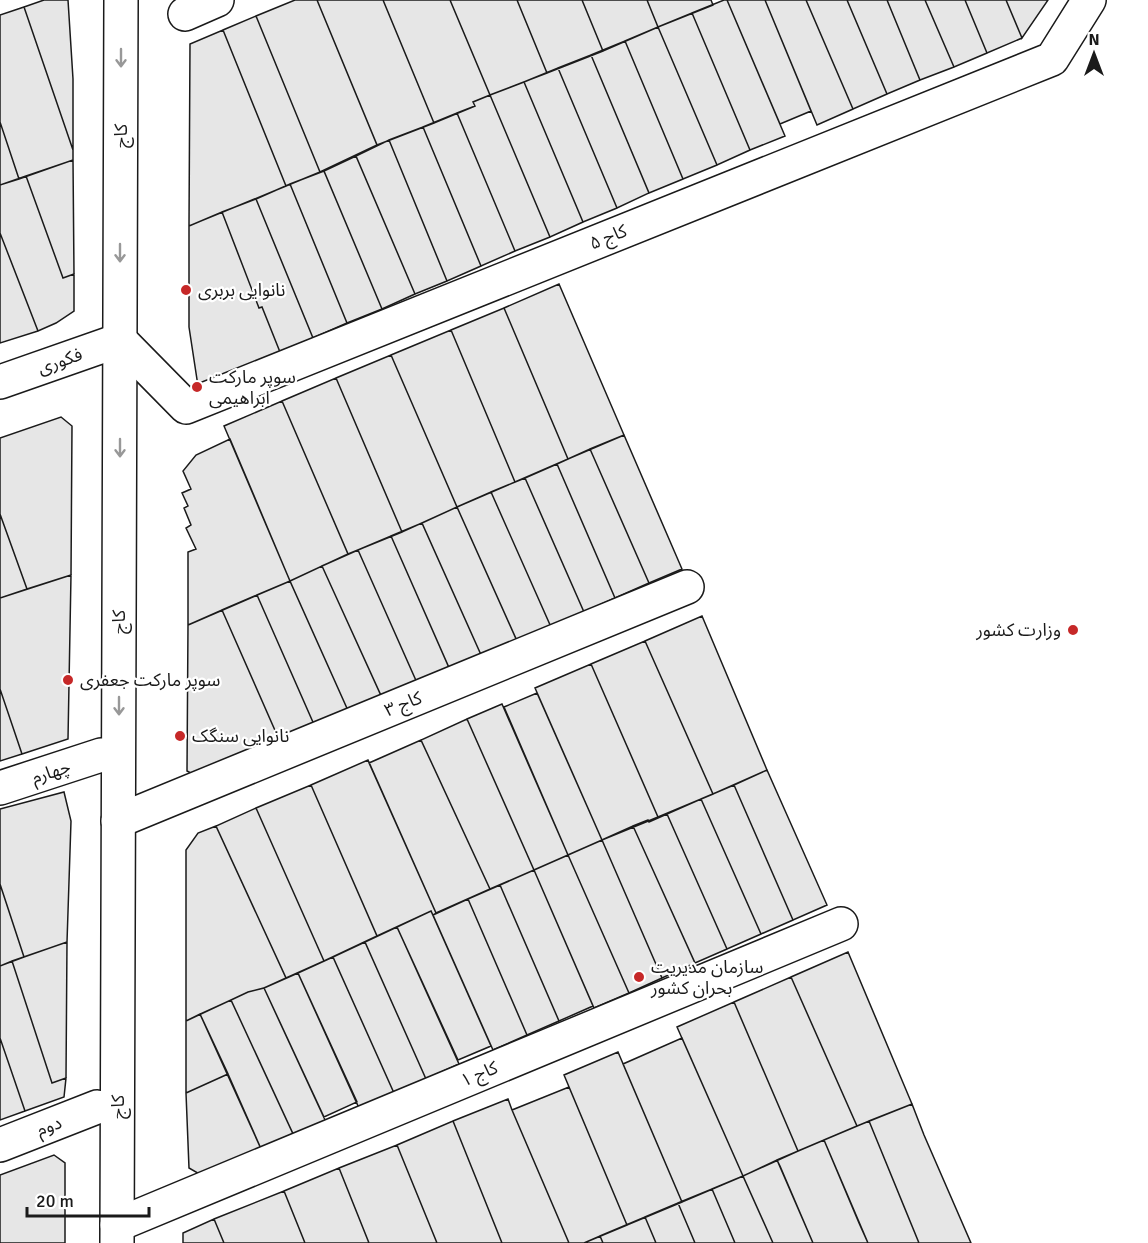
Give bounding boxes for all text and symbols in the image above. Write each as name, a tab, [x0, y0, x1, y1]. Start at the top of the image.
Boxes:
north arrow	[1064, 24, 1124, 84]
text: N	[1088, 30, 1100, 50]
one-way arrow	[115, 48, 127, 68]
street label: کاج	[110, 123, 134, 148]
street label: کاج ۵	[586, 219, 631, 256]
one-way arrow	[114, 243, 126, 263]
place label: نانوایی بربری	[198, 279, 285, 301]
marker: نانوایی بربری	[179, 283, 193, 297]
street label: فکوری	[35, 343, 85, 379]
place label: سوپر مارکت ابراهیمی	[209, 366, 296, 409]
marker: سوپر مارکت ابراهیمی	[190, 380, 204, 394]
one-way arrow	[114, 438, 126, 458]
street label: کاج	[108, 609, 132, 634]
place label: وزارت کشور	[975, 619, 1061, 641]
marker: وزارت کشور	[1066, 623, 1080, 637]
place label: سوپر مارکت جعفری	[80, 669, 220, 691]
marker: سوپر مارکت جعفری	[61, 673, 75, 687]
street label: کاج ۳	[381, 686, 426, 723]
one-way arrow	[113, 696, 125, 716]
place label: نانوایی سنگک	[192, 725, 289, 747]
marker: نانوایی سنگک	[173, 729, 187, 743]
street label: چهارم	[29, 755, 74, 791]
place label: سازمان مدیریت بحران کشور	[650, 956, 763, 999]
marker: سازمان مدیریت بحران کشور	[632, 970, 646, 984]
street label: کاج ۱	[457, 1056, 502, 1093]
street label: کاج	[107, 1094, 131, 1119]
street label: دوم	[33, 1111, 66, 1144]
scale bar	[27, 1180, 148, 1218]
text: 20 m	[36, 1190, 74, 1212]

